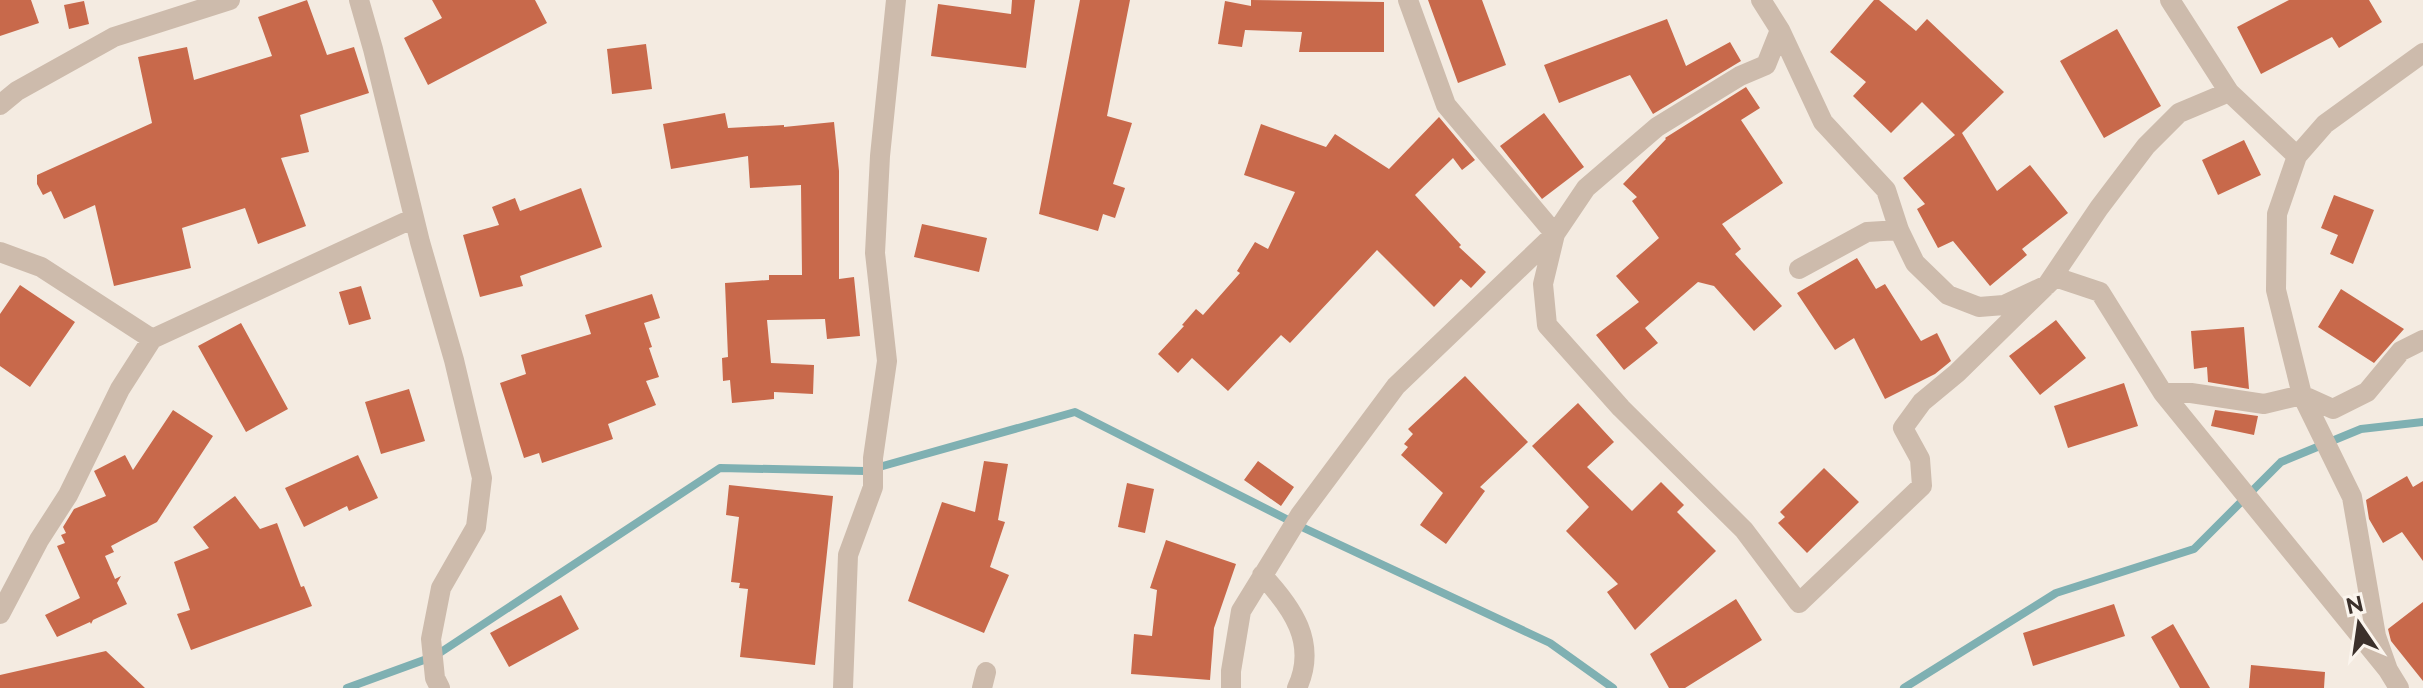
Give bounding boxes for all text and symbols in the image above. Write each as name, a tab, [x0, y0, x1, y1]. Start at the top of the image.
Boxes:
north arrow	[2319, 584, 2399, 664]
text: N	[2343, 590, 2366, 619]

